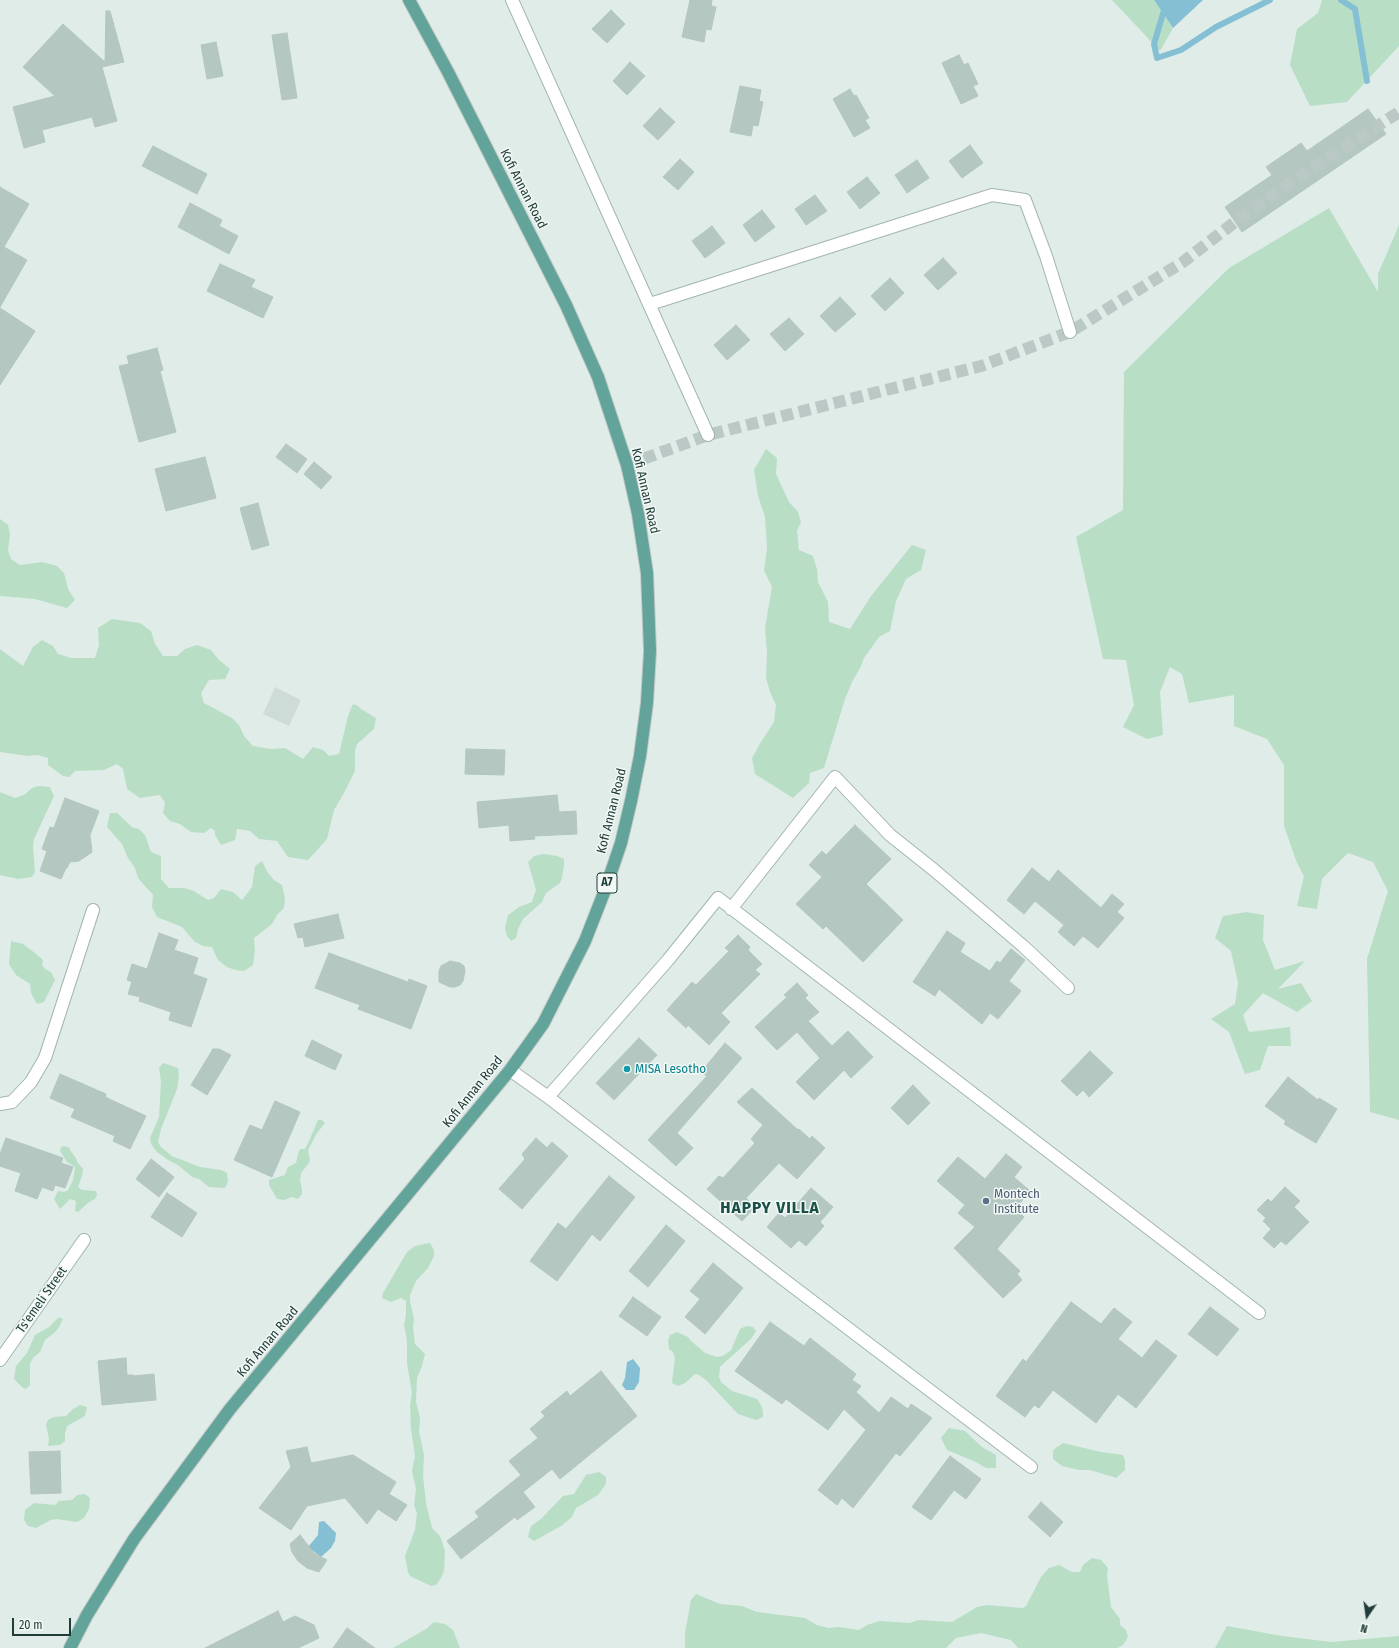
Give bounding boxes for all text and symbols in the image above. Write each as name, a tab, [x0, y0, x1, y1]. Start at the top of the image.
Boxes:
street label: Kofi Annan Road	[496, 147, 550, 231]
street label: Kofi Annan Road	[628, 447, 662, 535]
street label: Kofi Annan Road	[594, 767, 630, 855]
road number: A7	[597, 873, 617, 893]
street label: Kofi Annan Road	[440, 1053, 506, 1131]
place label: MISA Lesotho	[635, 1061, 706, 1077]
marker: MISA Lesotho	[622, 1064, 632, 1074]
place label: Montech Institute	[994, 1186, 1040, 1217]
marker: Montech Institute	[981, 1196, 991, 1206]
district label: HAPPY VILLA	[720, 1198, 820, 1218]
street label: Ts'emeli Street	[13, 1264, 71, 1336]
street label: Kofi Annan Road	[234, 1304, 302, 1380]
north arrow	[1347, 1596, 1387, 1636]
scale bar	[14, 1610, 73, 1636]
text: 20 m	[19, 1618, 43, 1632]
text: N	[1360, 1621, 1369, 1635]

